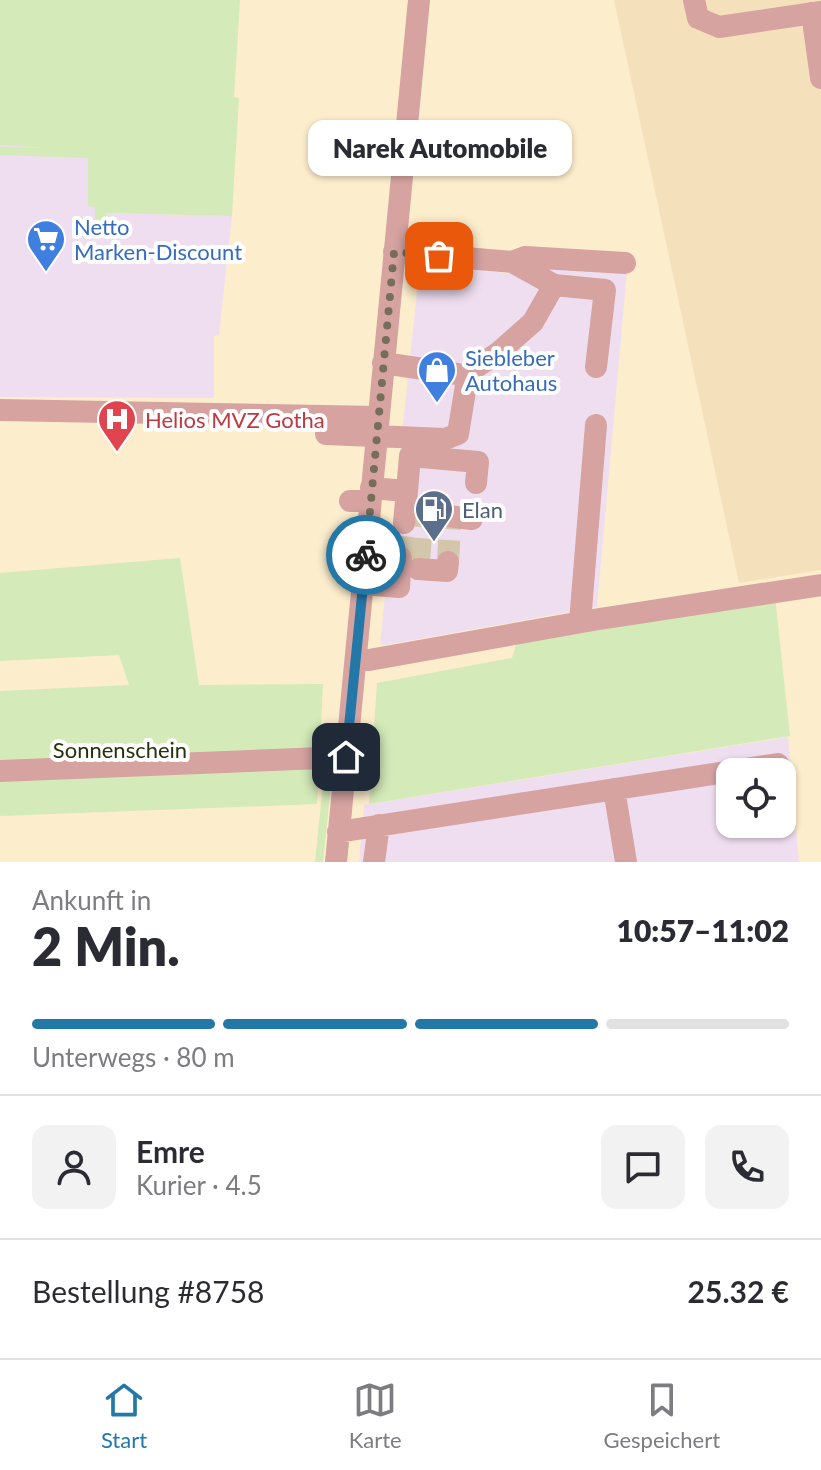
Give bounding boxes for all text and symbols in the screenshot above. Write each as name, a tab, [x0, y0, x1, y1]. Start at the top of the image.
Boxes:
callout: Narek Automobile	[307, 120, 571, 176]
text: Narek Automobile	[333, 132, 547, 164]
place label: Netto Marken-Discount	[74, 213, 242, 265]
supermarket icon: Netto Marken-Discount	[25, 218, 67, 273]
pin	[405, 222, 473, 290]
icon: bag	[417, 234, 461, 278]
place label: Siebleber Autohaus	[465, 344, 557, 396]
shop icon: Siebleber Autohaus	[416, 349, 458, 404]
hospital icon: Helios MVZ Gotha	[96, 398, 138, 453]
place label: Helios MVZ Gotha	[145, 406, 325, 433]
fuel station icon: Elan	[413, 488, 455, 543]
place label: Elan	[462, 496, 503, 523]
courier	[326, 515, 406, 595]
icon: bike	[344, 533, 388, 577]
pin	[312, 723, 380, 791]
icon: home	[324, 735, 368, 779]
park label: Sonnenschein	[53, 736, 187, 763]
map controls	[716, 758, 796, 838]
button: locate	[716, 758, 796, 838]
text: Ankunft in	[32, 884, 151, 916]
text: 10:57–11:02	[616, 912, 789, 948]
text: 2 Min.	[32, 915, 180, 977]
text: Unterwegs · 80 m	[32, 1041, 235, 1073]
button: person	[32, 1125, 116, 1209]
button: chat	[601, 1125, 685, 1209]
button: phone	[705, 1125, 789, 1209]
text: Emre	[136, 1133, 205, 1169]
text: Kurier · 4.5	[136, 1169, 262, 1201]
text: Bestellung #8758	[32, 1273, 264, 1309]
text: 25.32 €	[688, 1273, 789, 1309]
tab: Start	[101, 1378, 147, 1453]
tab: Karte	[349, 1378, 402, 1453]
tab: Gespeichert	[603, 1378, 720, 1453]

